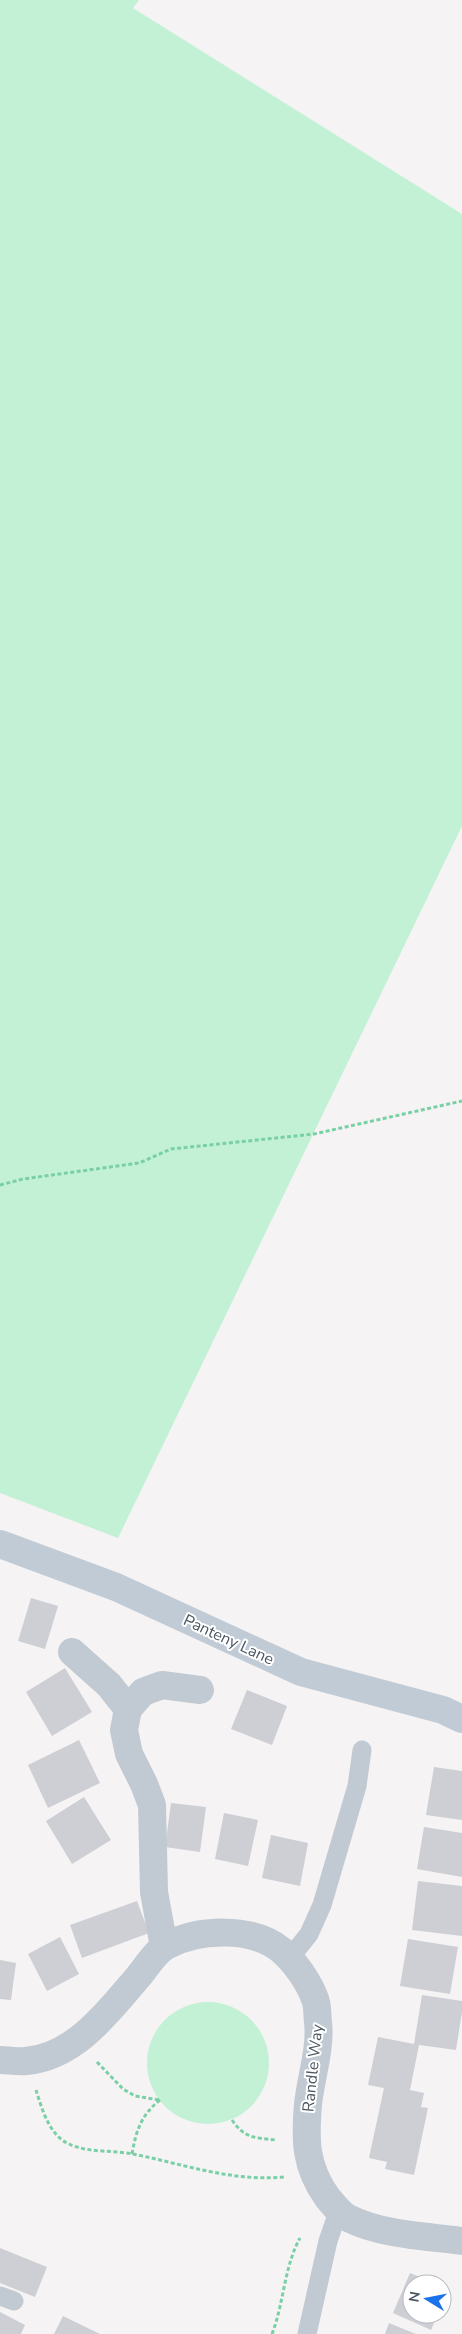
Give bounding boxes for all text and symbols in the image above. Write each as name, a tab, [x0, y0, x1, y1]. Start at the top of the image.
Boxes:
street label: Panteny Lane	[180, 1609, 277, 1670]
street label: Randle Way	[297, 2022, 329, 2113]
north arrow	[402, 2274, 452, 2324]
text: N	[404, 2290, 425, 2304]

